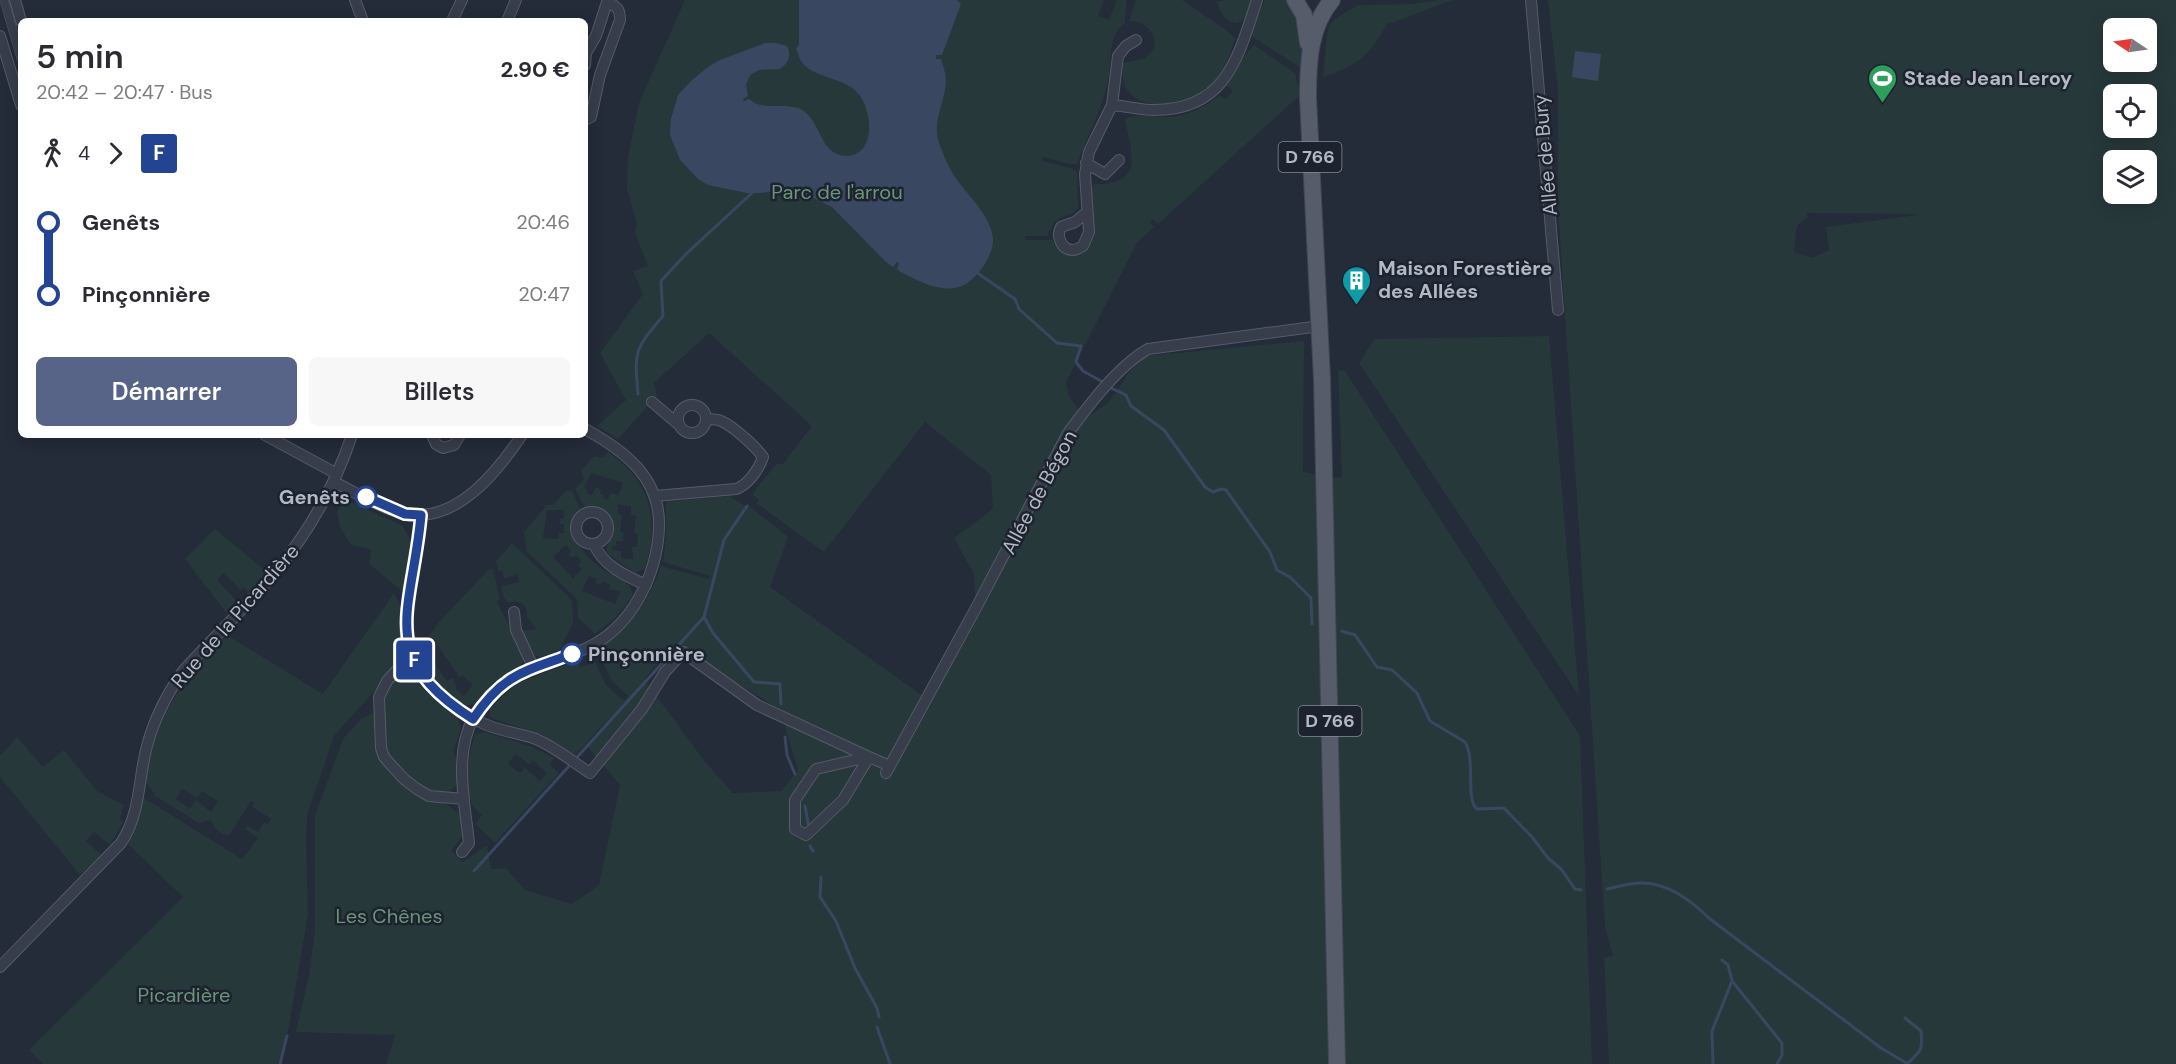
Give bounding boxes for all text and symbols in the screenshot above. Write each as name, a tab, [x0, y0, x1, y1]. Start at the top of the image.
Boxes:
north arrow	[2103, 18, 2157, 72]
map controls	[2103, 18, 2157, 204]
text: 5 min	[36, 35, 124, 78]
text: 2.90 €	[500, 55, 570, 84]
sports icon: Stade Jean Leroy	[1867, 62, 1899, 104]
place label: Stade Jean Leroy	[1904, 65, 2072, 91]
text: 20:42 – 20:47 · Bus	[36, 79, 213, 105]
button: locate	[2103, 84, 2157, 138]
street label: Allée de Bury	[1527, 93, 1563, 217]
icon: walk	[36, 137, 69, 170]
icon: forward	[99, 137, 132, 170]
text: F	[153, 139, 165, 167]
text: 4	[78, 140, 90, 166]
road number: D 766	[1278, 142, 1342, 172]
button: layers	[2103, 150, 2157, 204]
park label: Parc de l'arrou	[771, 179, 903, 205]
text: Genêts	[82, 208, 160, 237]
text: 20:46	[516, 209, 570, 235]
place label: Maison Forestière des Allées	[1378, 255, 1552, 304]
building icon: Maison Forestière des Allées	[1341, 264, 1373, 306]
text: Pinçonnière	[82, 280, 210, 309]
text: 20:47	[518, 281, 570, 307]
button: Démarrer	[36, 357, 297, 426]
button: Billets	[309, 357, 570, 426]
street label: Allée de Bégon	[995, 425, 1083, 559]
place label: Genêts	[279, 484, 350, 510]
marker: Genêts	[355, 486, 377, 508]
street label: Rue de la Picardière	[165, 539, 305, 693]
line badge: F	[394, 640, 434, 680]
place label: Pinçonnière	[588, 641, 705, 667]
marker: Pinçonnière	[561, 643, 583, 665]
text: F	[408, 646, 420, 674]
road number: D 766	[1298, 706, 1362, 736]
park label: Les Chênes	[336, 903, 442, 929]
park label: Picardière	[138, 982, 230, 1008]

